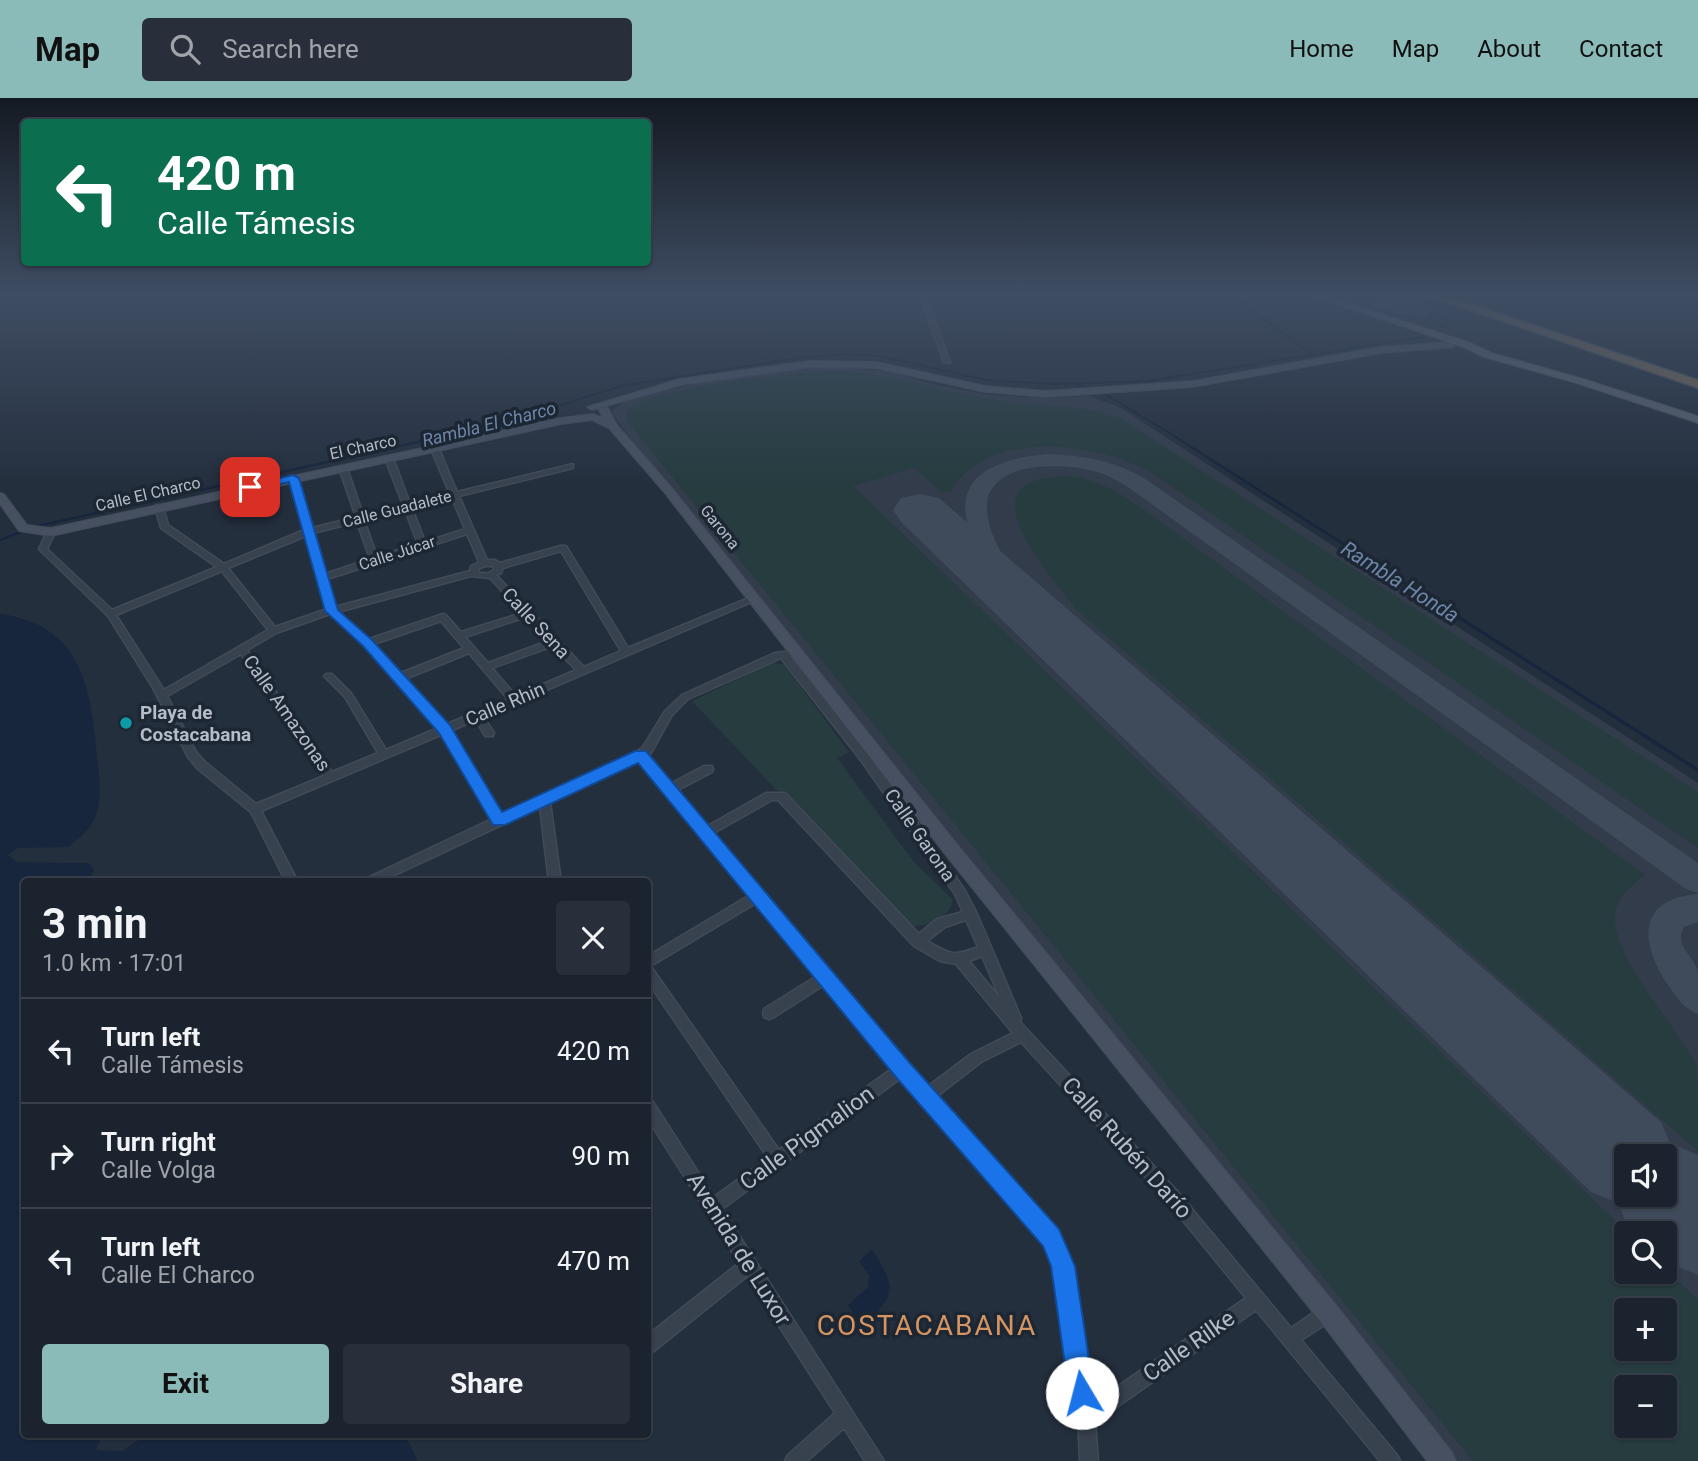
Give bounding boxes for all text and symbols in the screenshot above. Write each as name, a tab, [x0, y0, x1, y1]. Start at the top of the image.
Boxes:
search box	[142, 18, 632, 81]
text: Map	[35, 30, 100, 69]
icon: search	[166, 30, 204, 68]
text: Search here	[222, 34, 359, 64]
text: Home	[1289, 35, 1354, 63]
text: Map	[1392, 35, 1439, 63]
text: About	[1477, 35, 1541, 63]
text: Contact	[1579, 35, 1663, 63]
text: 420 m	[157, 145, 296, 202]
icon: left	[42, 147, 133, 238]
text: Calle Támesis	[157, 204, 356, 242]
water label: Rambla El Charco	[420, 397, 558, 451]
street label: El Charco	[328, 431, 398, 463]
pin	[220, 457, 280, 517]
icon: arrive	[231, 468, 269, 506]
street label: Calle El Charco	[94, 473, 202, 515]
street label: Calle Guadalete	[341, 486, 453, 532]
street label: Garona	[696, 501, 744, 553]
street label: Calle Júcar	[356, 532, 438, 574]
water label: Rambla Honda	[1337, 536, 1463, 628]
street label: Calle Sena	[497, 583, 575, 663]
street label: Calle Amazonas	[238, 650, 336, 776]
street label: Calle Rhin	[462, 677, 548, 731]
place label: Playa de Costacabana	[140, 701, 251, 746]
marker: Playa de Costacabana	[118, 715, 134, 731]
street label: Calle Garona	[880, 784, 960, 886]
text: 3 min	[42, 899, 148, 948]
button: close	[556, 901, 630, 975]
text: 1.0 km · 17:01	[42, 950, 186, 977]
text: Turn left	[101, 1022, 200, 1052]
icon: left	[42, 1032, 80, 1070]
text: 420 m	[557, 1036, 630, 1066]
text: Calle Támesis	[101, 1052, 244, 1079]
street label: Calle Rubén Darío	[1056, 1072, 1198, 1224]
street label: Calle Pigmalion	[735, 1080, 879, 1196]
text: Turn right	[101, 1127, 216, 1157]
icon: right	[42, 1137, 80, 1175]
text: 90 m	[572, 1141, 630, 1171]
map controls	[1614, 1144, 1677, 1438]
button: sound	[1614, 1144, 1677, 1207]
text: Calle Volga	[101, 1157, 216, 1184]
street label: Avenida de Luxor	[681, 1168, 797, 1330]
button: search	[1614, 1221, 1677, 1284]
text: Turn left	[101, 1232, 200, 1262]
icon: left	[42, 1242, 80, 1280]
text: 470 m	[557, 1246, 630, 1276]
text: Calle El Charco	[101, 1262, 255, 1289]
button: +	[1614, 1298, 1677, 1361]
street label: Calle Rilke	[1138, 1305, 1240, 1387]
district label: COSTACABANA	[817, 1309, 1037, 1342]
button: Exit	[42, 1344, 329, 1424]
button: Share	[343, 1344, 630, 1424]
position arrow	[1045, 1356, 1119, 1430]
button: −	[1614, 1375, 1677, 1438]

